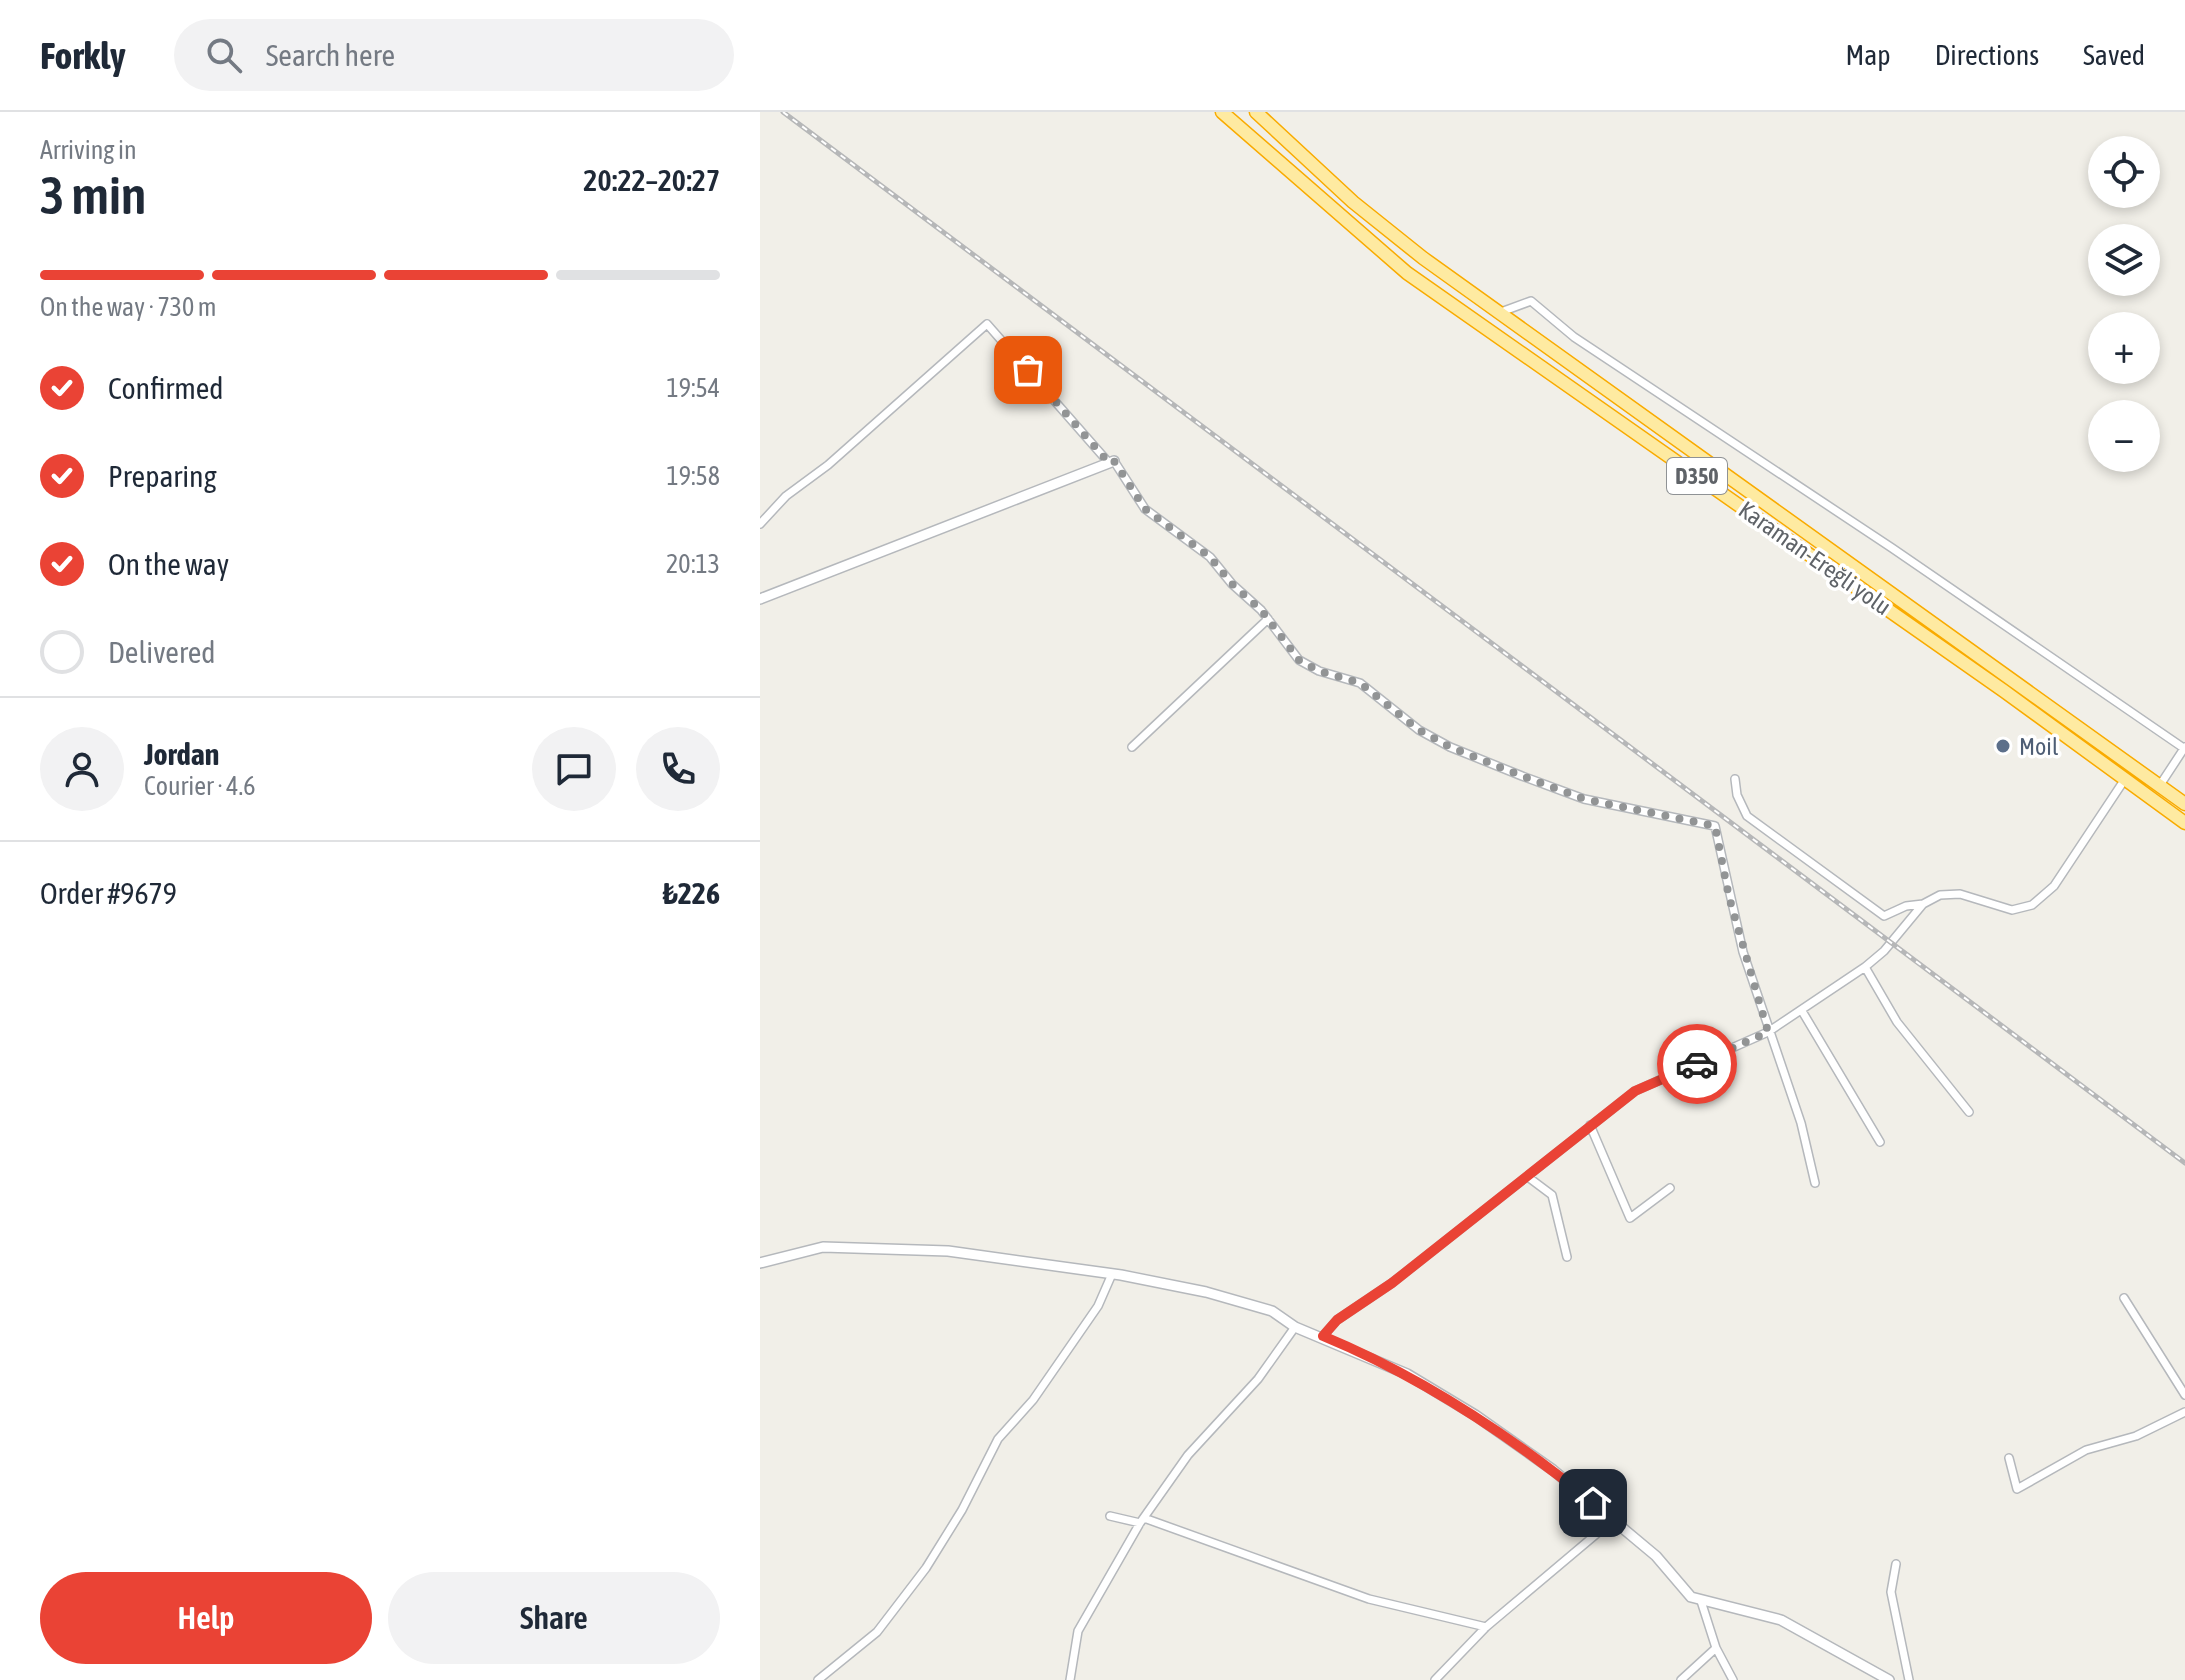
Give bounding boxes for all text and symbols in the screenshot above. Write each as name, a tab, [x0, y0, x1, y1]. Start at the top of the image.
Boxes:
search box	[174, 19, 734, 91]
icon: search	[202, 33, 246, 77]
text: Forkly	[40, 34, 126, 77]
text: Search here	[266, 38, 395, 72]
text: Map	[1846, 39, 1891, 71]
text: Directions	[1935, 39, 2039, 71]
text: Saved	[2083, 39, 2145, 71]
text: Arriving in	[40, 135, 137, 165]
map controls	[2088, 136, 2160, 472]
button: locate	[2088, 136, 2160, 208]
text: 20:22–20:27	[583, 163, 720, 197]
text: 3 min	[40, 165, 146, 225]
button: layers	[2088, 224, 2160, 296]
text: On the way · 730 m	[40, 292, 217, 322]
button: +	[2088, 312, 2160, 384]
pin	[994, 336, 1062, 404]
icon: bag	[1006, 348, 1050, 392]
icon: check	[40, 366, 84, 410]
text: Confirmed	[108, 371, 223, 405]
text: 19:54	[666, 373, 720, 403]
button: −	[2088, 400, 2160, 472]
icon: check	[40, 454, 84, 498]
road number: D350	[1667, 458, 1727, 494]
text: Preparing	[108, 459, 217, 493]
text: 19:58	[666, 461, 720, 491]
street label: Karaman-Ereğli yolu	[1734, 496, 1896, 620]
icon: check	[40, 542, 84, 586]
text: On the way	[108, 547, 229, 581]
text: 20:13	[666, 549, 720, 579]
text: Delivered	[108, 635, 216, 669]
button: person	[40, 727, 124, 811]
button: chat	[532, 727, 616, 811]
button: phone	[636, 727, 720, 811]
place label: Moil	[2019, 733, 2059, 760]
text: Jordan	[144, 737, 219, 771]
marker: Moil	[1994, 737, 2012, 755]
text: Courier · 4.6	[144, 771, 255, 801]
text: Order #9679	[40, 876, 177, 910]
text: ₺226	[663, 876, 720, 910]
courier	[1657, 1024, 1737, 1104]
icon: car	[1675, 1042, 1719, 1086]
pin	[1559, 1469, 1627, 1537]
icon: home	[1571, 1481, 1615, 1525]
button: Help	[40, 1572, 372, 1664]
button: Share	[388, 1572, 720, 1664]

